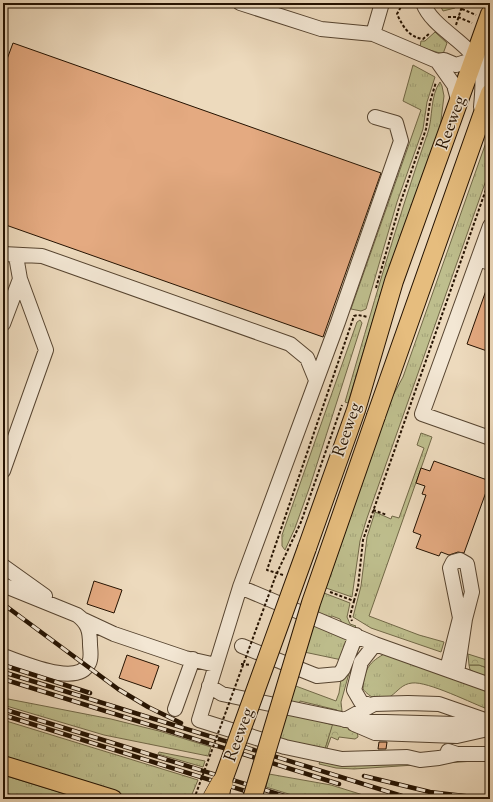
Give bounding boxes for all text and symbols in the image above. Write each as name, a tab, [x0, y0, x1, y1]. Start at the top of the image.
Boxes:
street label: Reeweg	[431, 93, 473, 153]
street label: Reeweg	[328, 400, 368, 460]
street label: Reeweg	[219, 705, 261, 765]

